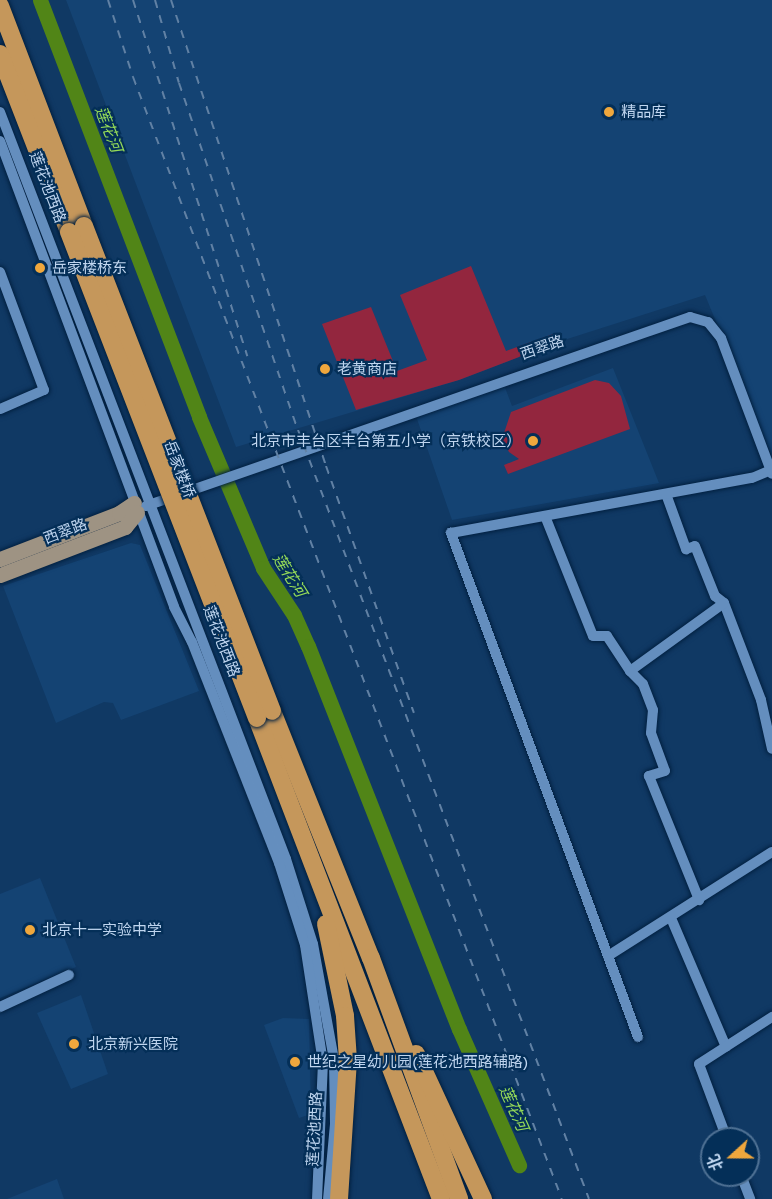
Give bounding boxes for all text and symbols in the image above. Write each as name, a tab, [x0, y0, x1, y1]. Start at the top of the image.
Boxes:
water label: 莲花河	[91, 103, 127, 155]
place label: 精品库	[621, 103, 666, 121]
marker: 精品库	[602, 105, 616, 119]
street label: 莲花池西路	[26, 149, 70, 225]
place label: 岳家楼桥东	[52, 259, 127, 277]
marker: 岳家楼桥东	[33, 261, 47, 275]
street label: 西翠路	[518, 331, 566, 363]
place label: 老黄商店	[337, 360, 397, 378]
marker: 老黄商店	[318, 362, 332, 376]
place label: 北京市丰台区丰台第五小学（京铁校区）	[251, 432, 521, 450]
marker: 北京市丰台区丰台第五小学（京铁校区）	[526, 434, 540, 448]
street label: 岳家楼桥	[161, 438, 199, 500]
street label: 西翠路	[41, 515, 89, 547]
water label: 莲花河	[269, 550, 311, 600]
street label: 莲花池西路	[200, 603, 244, 679]
place label: 北京十一实验中学	[42, 921, 162, 939]
marker: 北京十一实验中学	[23, 923, 37, 937]
marker: 北京新兴医院	[65, 1035, 83, 1053]
place label: 北京新兴医院	[88, 1035, 178, 1053]
place label: 世纪之星幼儿园(莲花池西路辅路)	[307, 1053, 528, 1071]
marker: 世纪之星幼儿园(莲花池西路辅路)	[288, 1055, 302, 1069]
water label: 莲花河	[495, 1082, 533, 1134]
street label: 莲花池西路	[303, 1091, 325, 1167]
north arrow	[700, 1127, 760, 1187]
text: 北	[703, 1152, 727, 1174]

